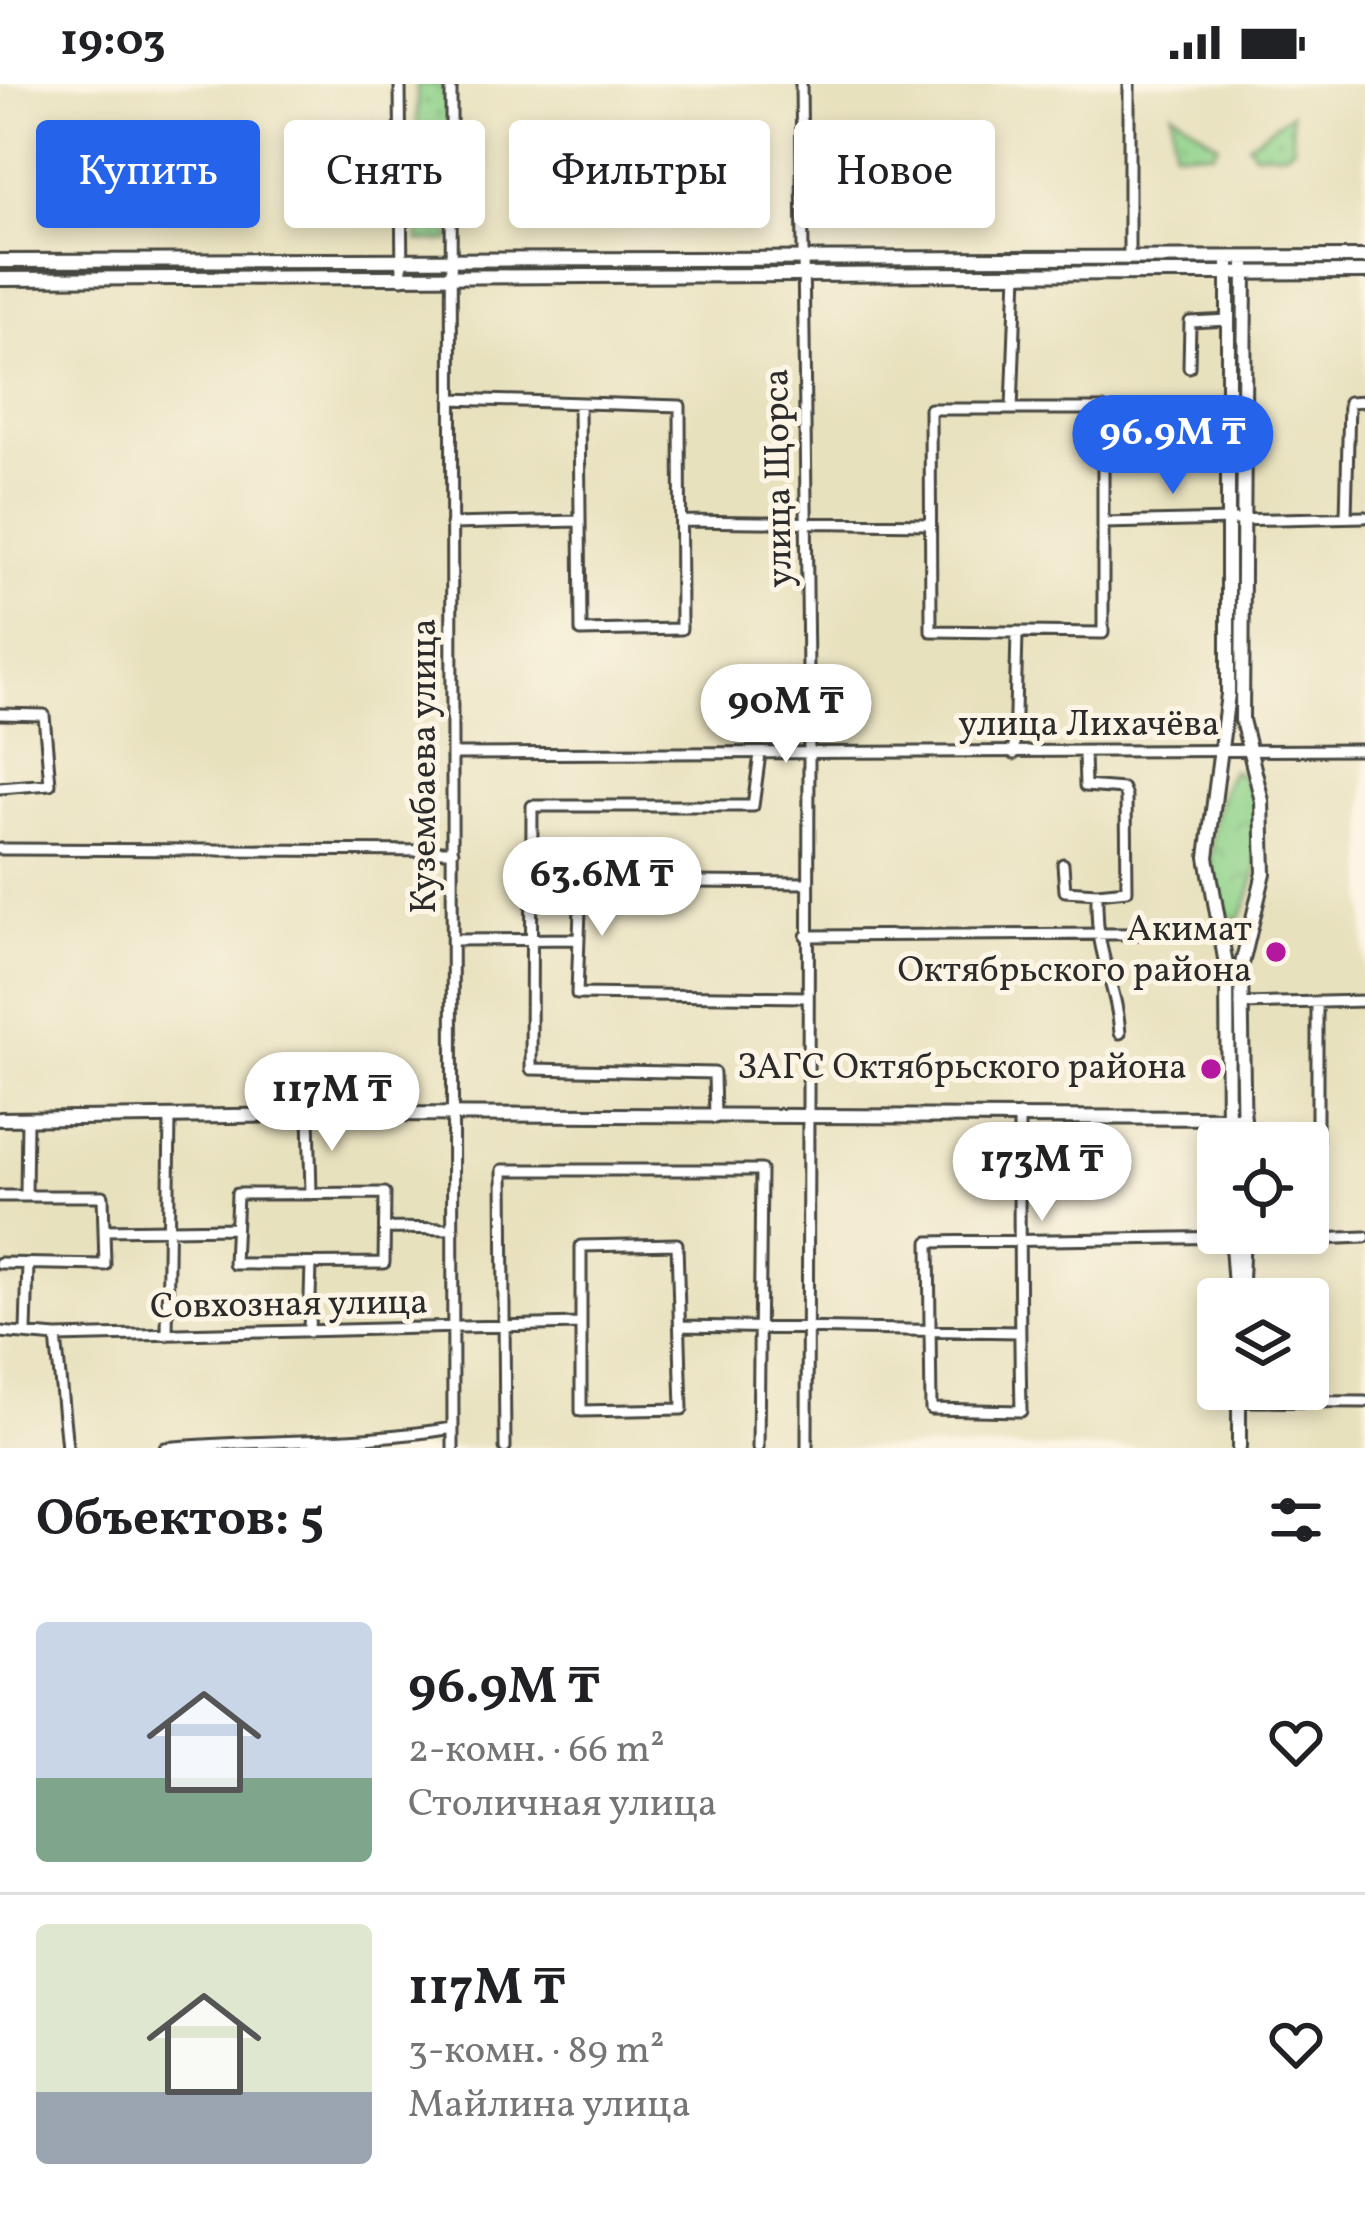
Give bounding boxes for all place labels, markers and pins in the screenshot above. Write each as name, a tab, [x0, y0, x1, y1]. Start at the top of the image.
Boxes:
pin: 96.9M ₸	[1062, 395, 1284, 497]
pin: 90M ₸	[702, 664, 870, 766]
pin: 63.6M ₸	[491, 837, 713, 939]
place label: Акимат Октябрьского района	[897, 906, 1252, 997]
marker: Акимат Октябрьского района	[1263, 939, 1289, 965]
place label: ЗАГС Октябрьского района	[737, 1044, 1187, 1094]
pin: 117M ₸	[234, 1052, 430, 1154]
marker: ЗАГС Октябрьского района	[1198, 1056, 1224, 1082]
pin: 173M ₸	[944, 1122, 1140, 1224]

